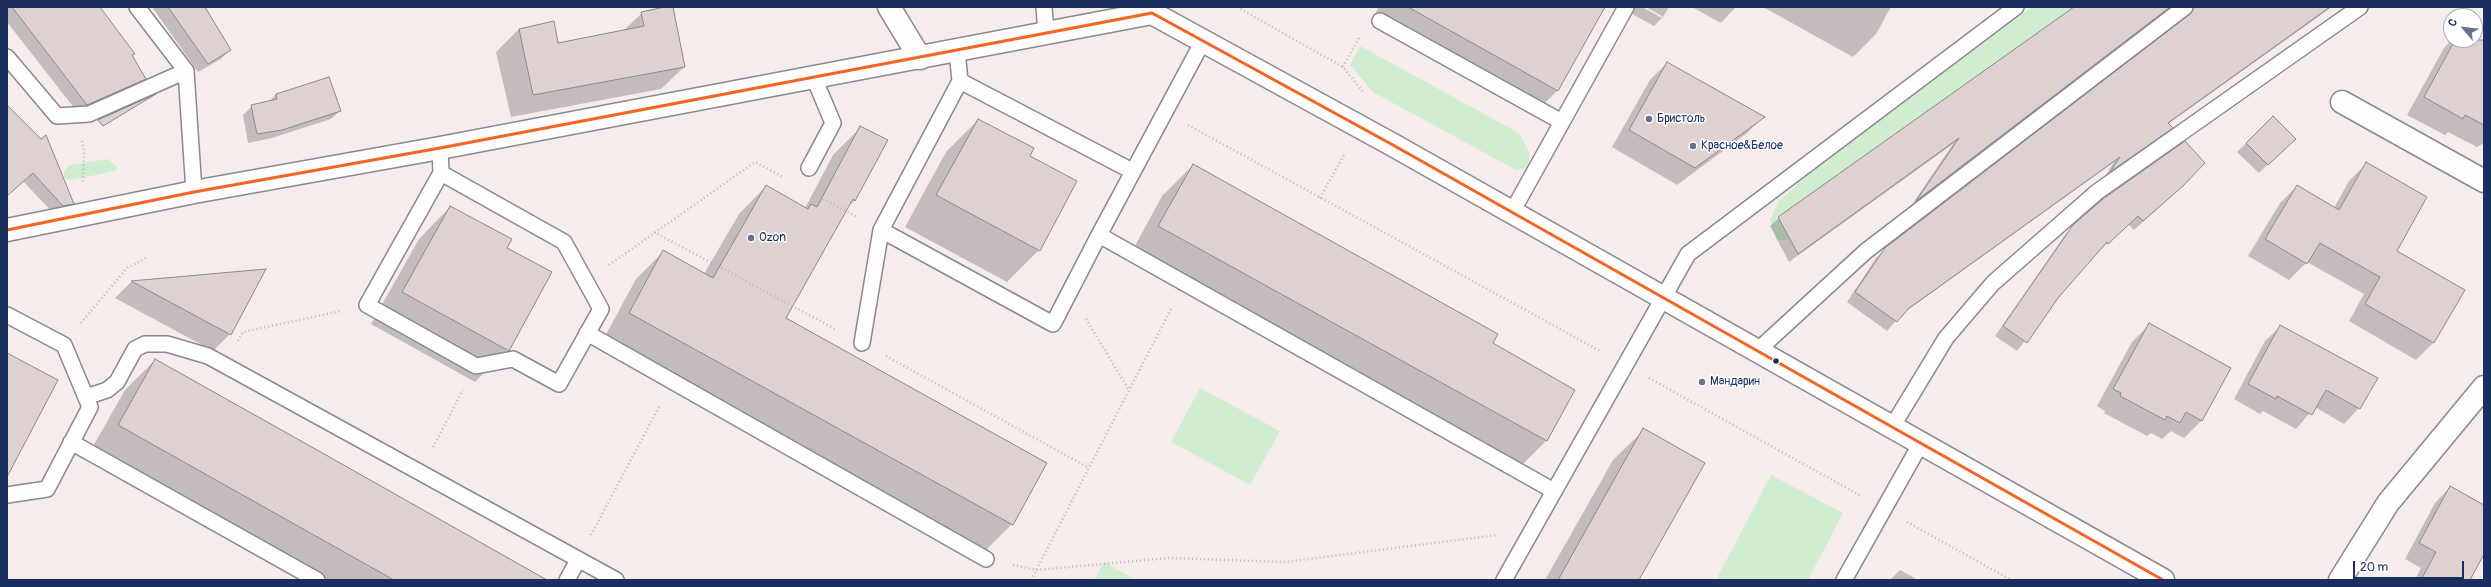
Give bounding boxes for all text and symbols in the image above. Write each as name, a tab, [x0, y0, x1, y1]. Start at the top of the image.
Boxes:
north arrow	[2443, 8, 2483, 48]
text: С	[2446, 17, 2460, 29]
place label: Бристоль	[1657, 112, 1705, 126]
marker: Бристоль	[1644, 114, 1654, 124]
place label: Красное&Белое	[1701, 139, 1783, 153]
marker: Красное&Белое	[1688, 141, 1698, 151]
place label: Ozon	[759, 231, 786, 245]
marker: Ozon	[746, 233, 756, 243]
unlabelled marker	[1771, 356, 1781, 366]
place label: Мандарин	[1710, 375, 1760, 389]
marker: Мандарин	[1697, 377, 1707, 387]
scale bar	[2355, 553, 2466, 579]
text: 20 m	[2360, 560, 2388, 575]

